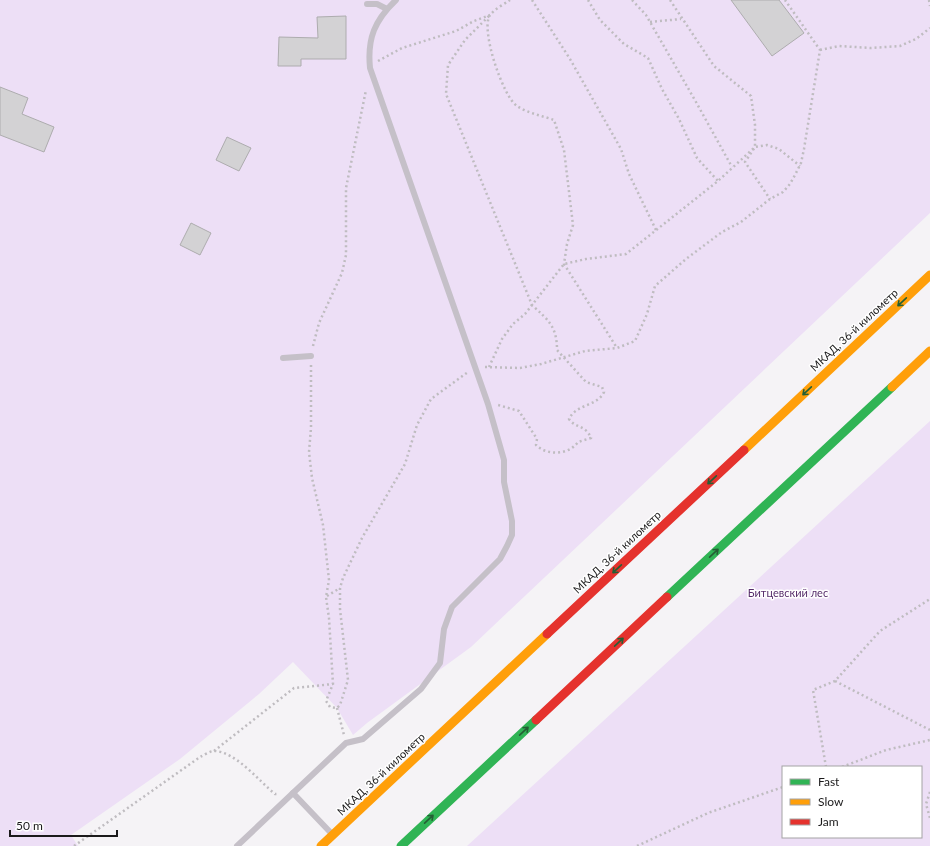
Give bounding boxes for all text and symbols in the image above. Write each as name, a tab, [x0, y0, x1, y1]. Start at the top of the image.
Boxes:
street label: МКАД, 36-й километр	[807, 286, 900, 374]
one-way arrow	[897, 297, 907, 306]
one-way arrow	[802, 386, 812, 396]
one-way arrow	[707, 475, 717, 485]
street label: МКАД, 36-й километр	[570, 508, 663, 596]
one-way arrow	[709, 548, 719, 558]
one-way arrow	[612, 564, 622, 573]
park label: Битцевский лес	[748, 586, 828, 599]
one-way arrow	[614, 637, 624, 647]
one-way arrow	[519, 726, 529, 735]
street label: МКАД, 36-й километр	[334, 730, 427, 818]
legend	[782, 766, 922, 838]
text: Fast	[818, 774, 840, 789]
text: Slow	[818, 794, 844, 809]
scale bar	[10, 812, 117, 838]
text: Jam	[818, 814, 839, 829]
one-way arrow	[424, 815, 435, 824]
text: 50 m	[16, 818, 43, 833]

